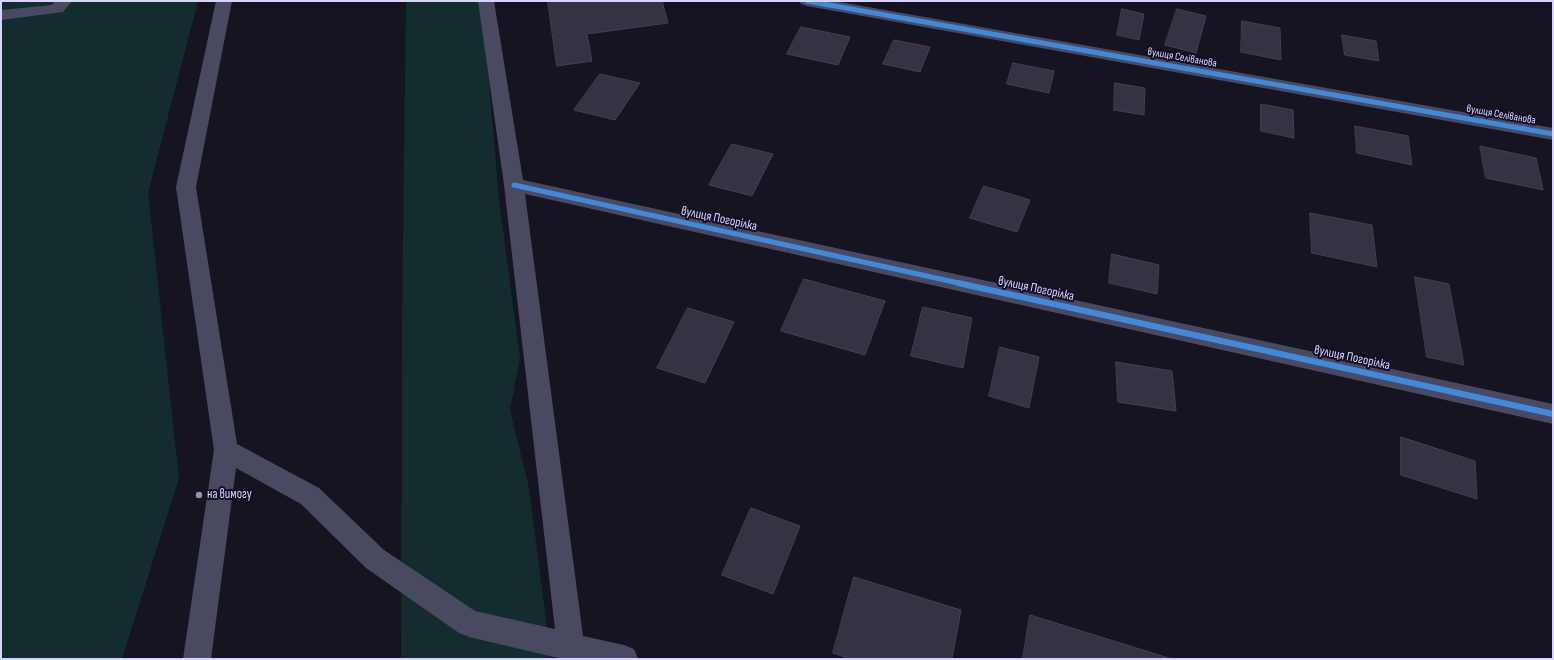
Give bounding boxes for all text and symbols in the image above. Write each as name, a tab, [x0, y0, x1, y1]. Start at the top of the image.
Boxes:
street label: вулиця Селіванова	[1146, 45, 1218, 71]
street label: вулиця Селіванова	[1465, 102, 1537, 128]
street label: вулиця Погорілка	[680, 203, 758, 235]
street label: вулиця Погорілка	[997, 273, 1075, 305]
street label: вулиця Погорілка	[1313, 342, 1391, 374]
place label: на вимогу	[207, 487, 252, 503]
marker: на вимогу	[194, 490, 204, 500]

